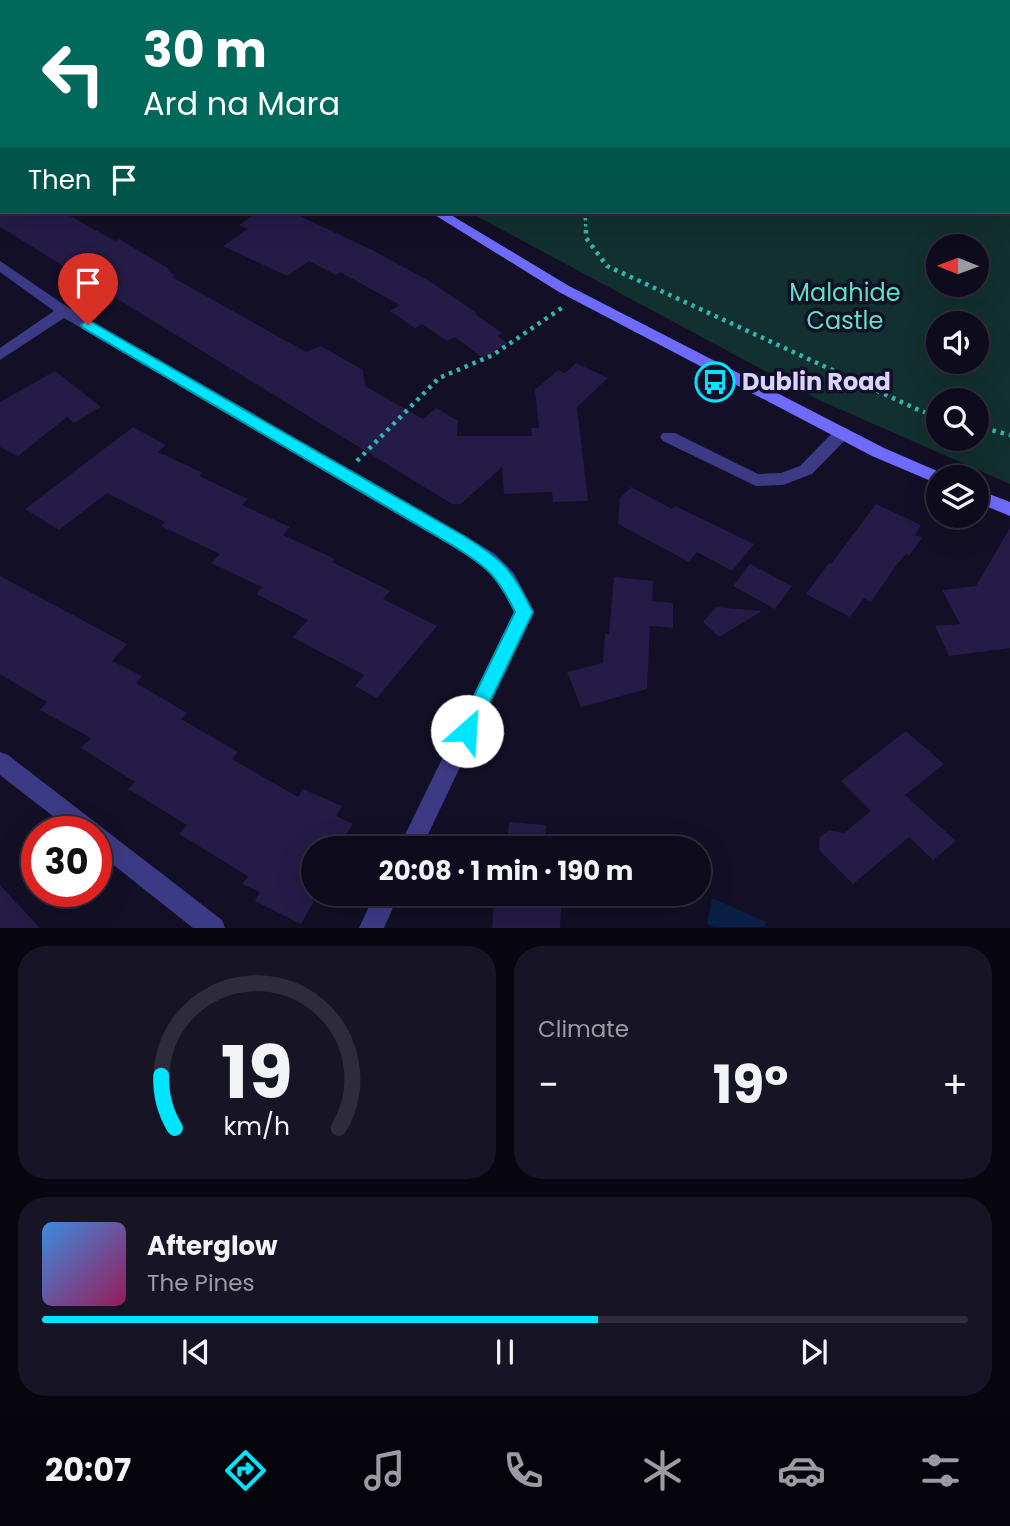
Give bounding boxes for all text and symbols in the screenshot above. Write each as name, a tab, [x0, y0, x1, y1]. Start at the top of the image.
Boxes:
text: 30 m	[143, 16, 267, 84]
icon: left	[28, 28, 119, 119]
text: Ard na Mara	[143, 81, 340, 126]
icon: arrive	[105, 161, 143, 199]
text: Then	[28, 162, 91, 198]
north arrow	[926, 234, 989, 298]
map controls	[926, 234, 989, 528]
pin	[58, 253, 118, 325]
icon: arrive	[69, 264, 107, 302]
park label: Malahide Castle	[789, 276, 901, 337]
button: sound	[926, 311, 989, 374]
bus stop icon: Dublin Road	[694, 361, 736, 403]
place label: Dublin Road	[742, 365, 891, 398]
button: search	[926, 388, 989, 451]
button: layers	[926, 465, 989, 528]
position arrow	[430, 694, 504, 768]
speed limit sign: 30	[21, 816, 112, 907]
text: 20:08 · 1 min · 190 m	[379, 853, 633, 889]
text: Climate	[538, 1013, 629, 1045]
text: 19	[221, 1023, 293, 1124]
text: 19°	[713, 1048, 788, 1121]
text: −	[538, 1058, 559, 1111]
text: +	[942, 1058, 968, 1111]
text: km/h	[224, 1109, 290, 1144]
text: Afterglow	[147, 1228, 278, 1264]
text: The Pines	[147, 1267, 255, 1299]
icon: previous	[177, 1333, 215, 1371]
icon: pause	[486, 1333, 524, 1371]
icon: next	[795, 1333, 833, 1371]
icon: directions	[221, 1446, 270, 1495]
icon: music	[360, 1446, 409, 1495]
icon: phone	[499, 1446, 548, 1495]
icon: climate	[638, 1446, 687, 1495]
icon: car	[777, 1446, 826, 1495]
icon: filters	[916, 1446, 965, 1495]
text: 20:07	[45, 1447, 131, 1492]

